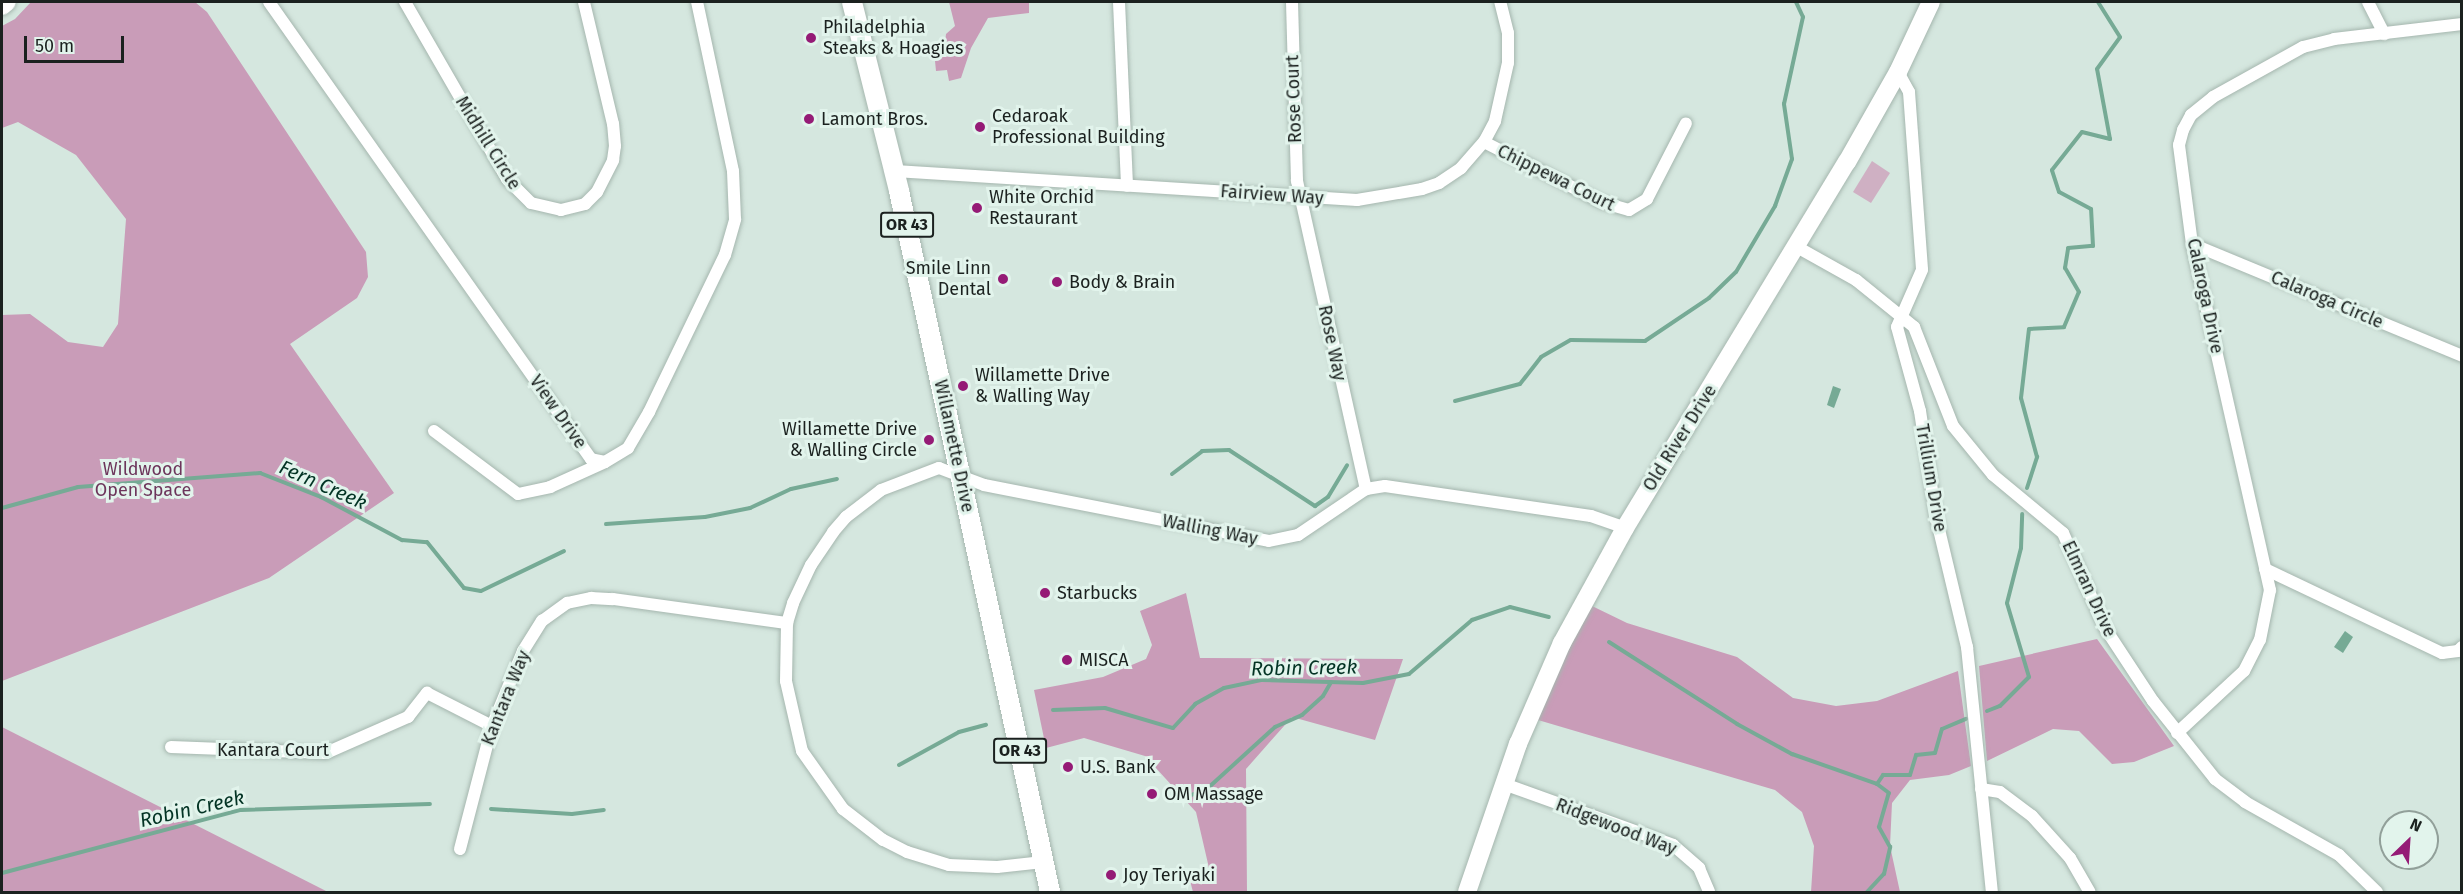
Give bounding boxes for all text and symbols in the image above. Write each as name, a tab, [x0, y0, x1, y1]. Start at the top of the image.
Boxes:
place label: Philadelphia Steaks & Hoagies	[823, 17, 963, 60]
scale bar	[27, 24, 128, 62]
marker: Philadelphia Steaks & Hoagies	[804, 31, 818, 45]
text: 50 m	[35, 35, 74, 57]
street label: Rose Court	[1282, 55, 1306, 143]
street label: Midhill Circle	[451, 92, 525, 194]
place label: Cedaroak Professional Building	[992, 106, 1165, 148]
place label: Lamont Bros.	[821, 108, 928, 130]
marker: Lamont Bros.	[802, 112, 816, 126]
marker: Cedaroak Professional Building	[973, 120, 987, 134]
street label: Chippewa Court	[1494, 140, 1618, 216]
street label: Fairview Way	[1220, 181, 1324, 209]
place label: White Orchid Restaurant	[989, 187, 1094, 230]
marker: White Orchid Restaurant	[970, 201, 984, 215]
road number: OR 43	[880, 212, 934, 238]
street label: Calaroga Drive	[2182, 236, 2228, 356]
place label: Smile Linn Dental	[906, 258, 991, 300]
street label: Calaroga Circle	[2267, 267, 2387, 333]
place label: Body & Brain	[1069, 271, 1175, 293]
marker: Smile Linn Dental	[996, 272, 1010, 286]
marker: Body & Brain	[1050, 275, 1064, 289]
street label: Rose Way	[1313, 303, 1351, 383]
place label: Willamette Drive & Walling Way	[975, 365, 1110, 407]
street label: View Drive	[525, 371, 591, 453]
street label: Willamette Drive	[929, 378, 979, 514]
marker: Willamette Drive & Walling Way	[956, 379, 970, 393]
street label: Old River Drive	[1639, 381, 1721, 495]
place label: Willamette Drive & Walling Circle	[782, 419, 917, 462]
street label: Trillium Drive	[1911, 422, 1951, 534]
marker: Willamette Drive & Walling Circle	[922, 433, 936, 447]
water label: Fern Creek	[276, 455, 370, 515]
park label: Wildwood Open Space	[95, 459, 191, 502]
street label: Walling Way	[1160, 510, 1260, 550]
street label: Elmran Drive	[2057, 537, 2121, 641]
place label: Starbucks	[1057, 582, 1137, 604]
marker: Starbucks	[1038, 586, 1052, 600]
street label: Kantara Way	[477, 647, 535, 749]
place label: MISCA	[1079, 649, 1129, 671]
marker: MISCA	[1060, 653, 1074, 667]
water label: Robin Creek	[1251, 655, 1357, 681]
road number: OR 43	[993, 738, 1047, 764]
street label: Kantara Court	[217, 739, 329, 761]
place label: U.S. Bank	[1080, 756, 1155, 778]
marker: U.S. Bank	[1061, 760, 1075, 774]
place label: OM Massage	[1164, 783, 1264, 805]
water label: Robin Creek	[137, 785, 247, 833]
marker: OM Massage	[1145, 787, 1159, 801]
street label: Ridgewood Way	[1552, 794, 1680, 860]
north arrow	[2379, 810, 2439, 870]
text: N	[2407, 814, 2425, 836]
place label: Joy Teriyaki	[1123, 864, 1215, 886]
marker: Joy Teriyaki	[1104, 868, 1118, 882]

